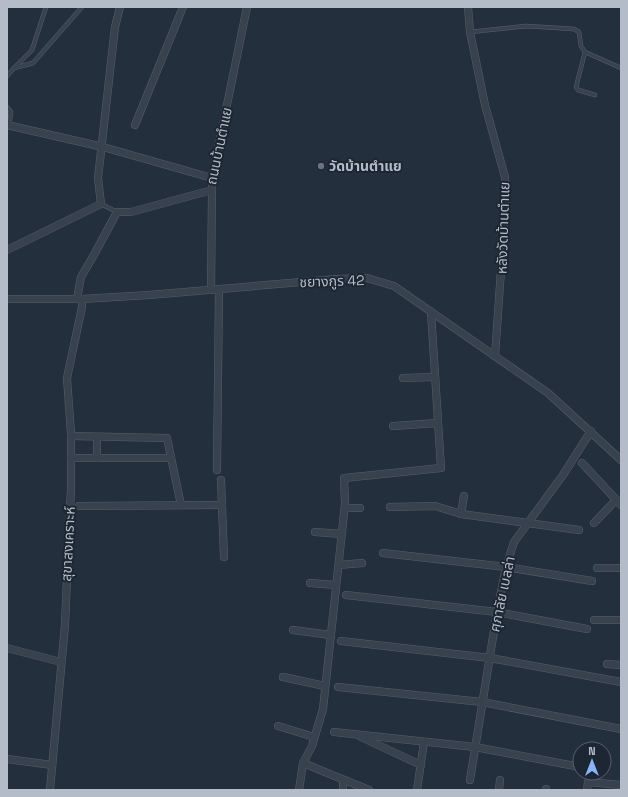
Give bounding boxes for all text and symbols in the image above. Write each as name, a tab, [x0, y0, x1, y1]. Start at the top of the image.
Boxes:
street label: ถนนบ้านตำแย	[202, 106, 236, 186]
place label: วัดบ้านตำแย	[329, 157, 402, 175]
marker: วัดบ้านตำแย	[316, 161, 326, 171]
street label: หลังวัดบ้านตำแย	[492, 182, 514, 274]
street label: ชยางกูร 42	[299, 271, 365, 291]
street label: สุขาสงเคราะห์	[57, 506, 79, 582]
street label: ศุภาลัย เบลล่า	[485, 555, 519, 633]
north arrow	[572, 741, 612, 781]
text: N	[588, 744, 596, 758]

